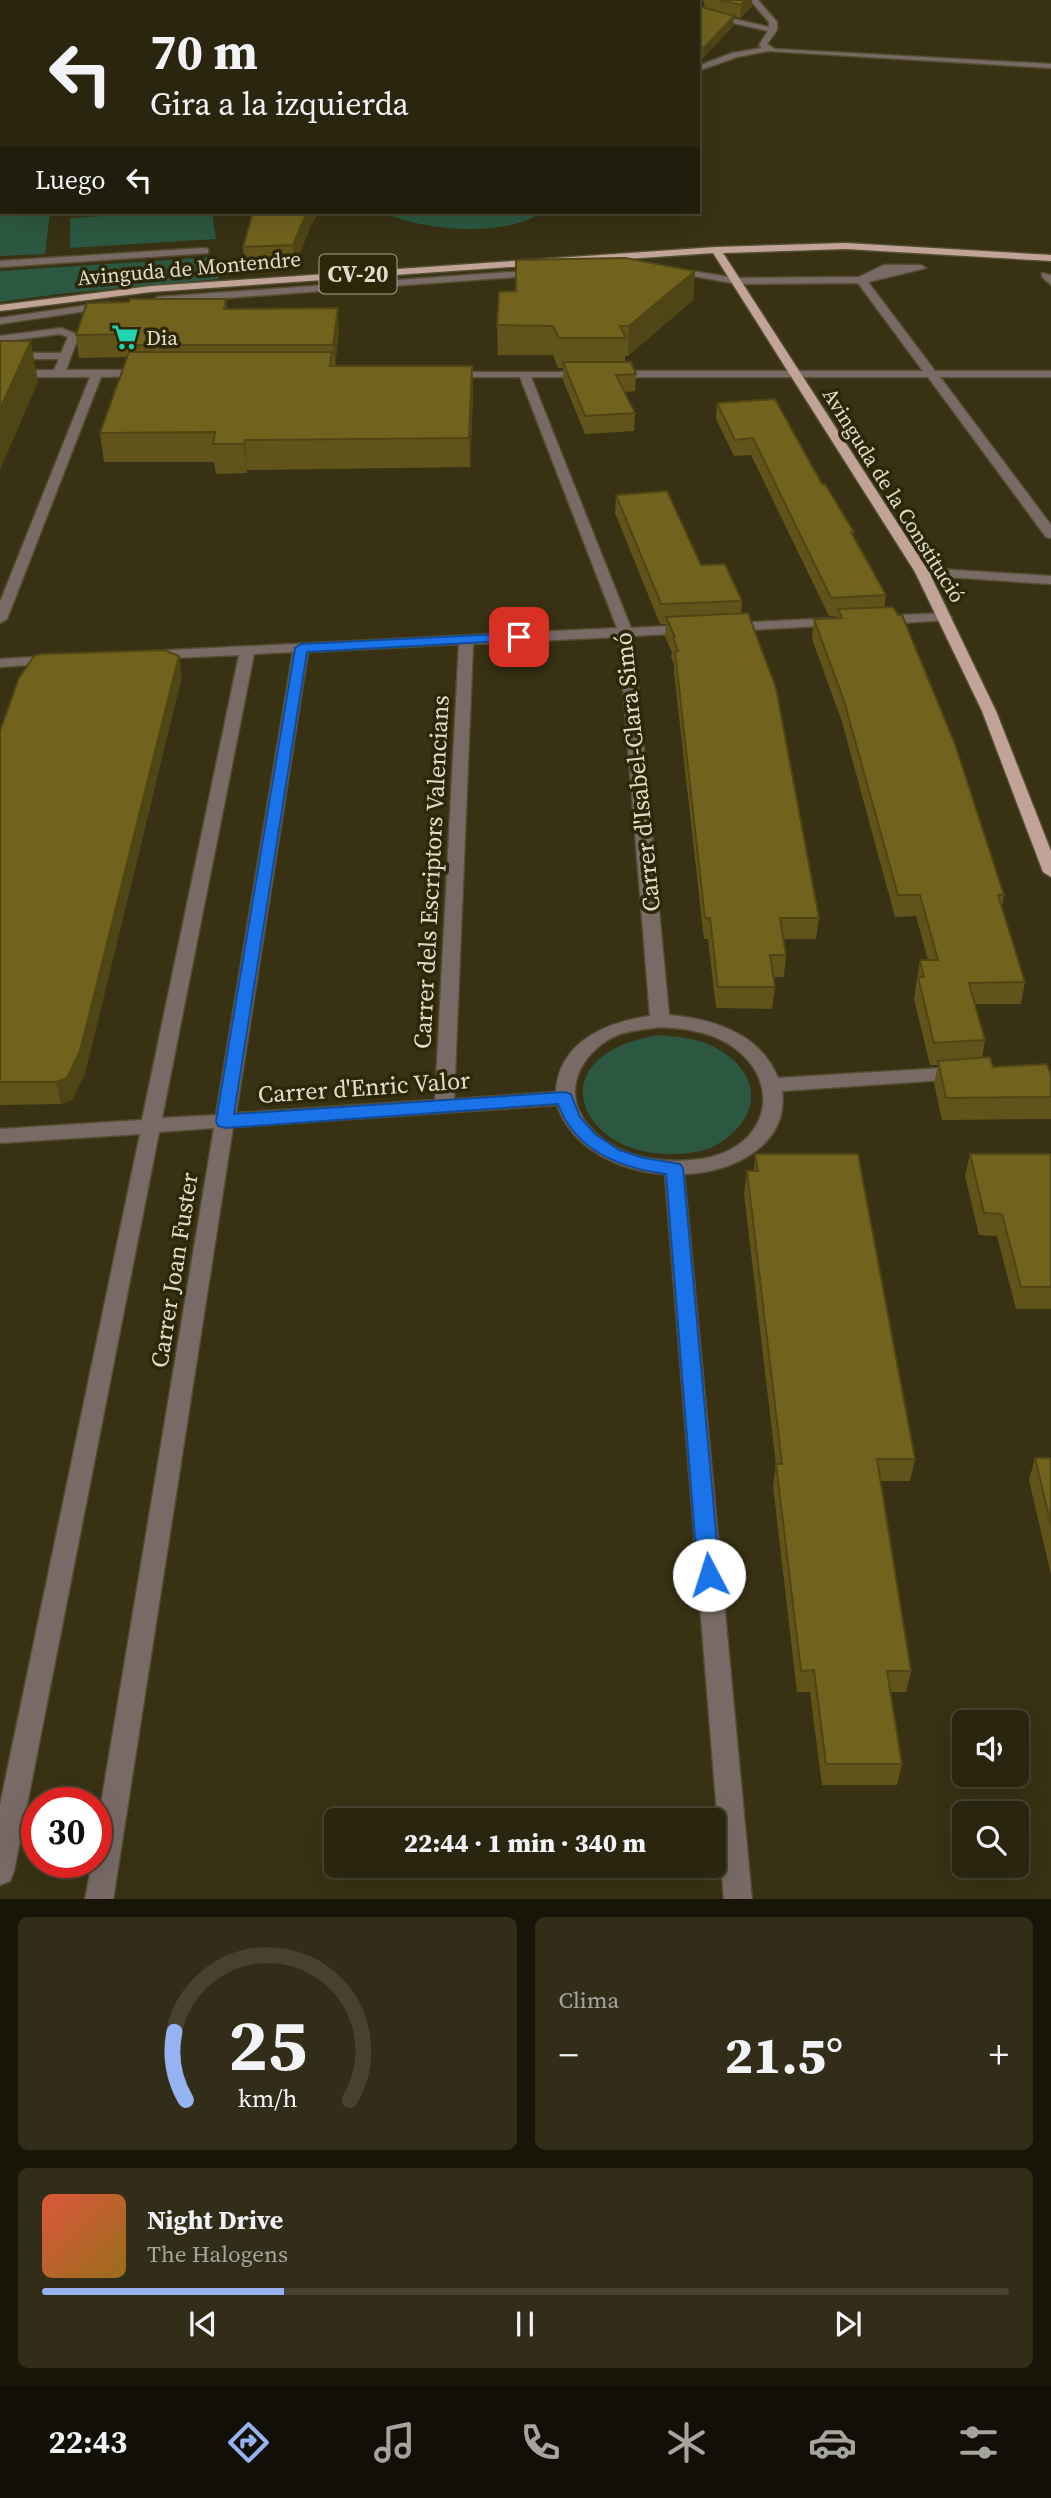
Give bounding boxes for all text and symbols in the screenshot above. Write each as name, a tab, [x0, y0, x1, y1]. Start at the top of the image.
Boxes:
text: 70 m	[150, 18, 258, 85]
icon: left	[35, 28, 126, 119]
text: Gira a la izquierda	[150, 82, 409, 126]
icon: left	[120, 161, 158, 199]
text: Luego	[35, 162, 106, 198]
street label: Avinguda de Montendre	[76, 244, 302, 292]
road number: CV-20	[320, 255, 396, 294]
supermarket icon: Dia	[110, 322, 140, 352]
place label: Dia	[146, 323, 178, 352]
street label: Avinguda de la Constitució	[816, 382, 972, 608]
pin	[489, 607, 549, 667]
icon: arrive	[500, 618, 538, 656]
street label: Carrer d'Isabel-Clara Simó	[606, 631, 668, 913]
street label: Carrer dels Escriptors Valencians	[405, 694, 457, 1050]
street label: Carrer d'Enric Valor	[257, 1063, 471, 1111]
street label: Carrer Joan Fuster	[142, 1170, 206, 1370]
position arrow	[672, 1538, 746, 1612]
map controls	[952, 1710, 1029, 1878]
button: sound	[952, 1710, 1029, 1787]
speed limit sign: 30	[21, 1787, 112, 1878]
button: search	[952, 1801, 1029, 1878]
text: 22:44 · 1 min · 340 m	[404, 1825, 646, 1861]
text: Clima	[559, 1984, 619, 2016]
text: 25	[228, 1995, 307, 2094]
text: 21.5°	[724, 2019, 843, 2090]
text: −	[559, 2029, 579, 2081]
text: +	[989, 2029, 1009, 2081]
text: km/h	[237, 2080, 297, 2114]
text: Night Drive	[147, 2202, 283, 2238]
text: The Halogens	[147, 2238, 288, 2270]
icon: previous	[184, 2305, 222, 2343]
icon: pause	[506, 2305, 544, 2343]
icon: next	[829, 2305, 867, 2343]
icon: directions	[224, 2418, 273, 2467]
icon: music	[370, 2418, 419, 2467]
icon: phone	[516, 2418, 565, 2467]
icon: climate	[662, 2418, 711, 2467]
icon: car	[808, 2418, 857, 2467]
icon: filters	[954, 2418, 1003, 2467]
text: 22:43	[48, 2420, 127, 2464]

